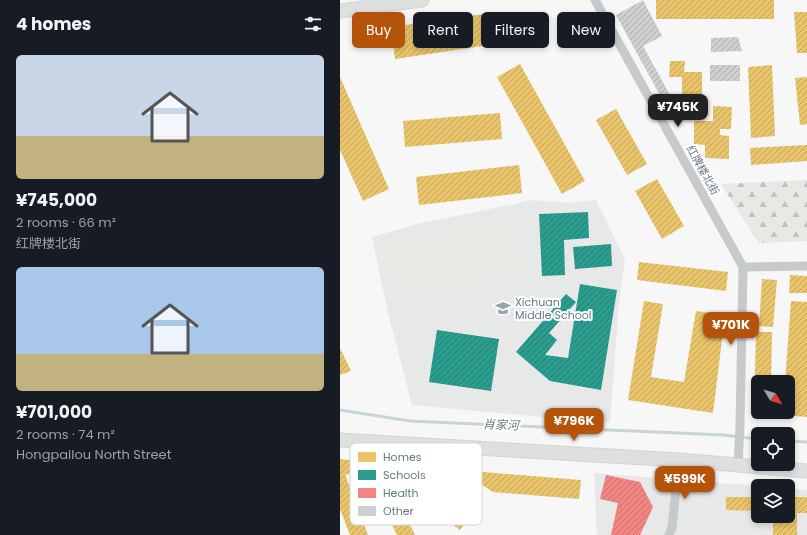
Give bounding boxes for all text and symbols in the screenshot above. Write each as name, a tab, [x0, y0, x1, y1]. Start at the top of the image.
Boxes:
text: 4 homes	[16, 12, 91, 36]
chip: Buy	[352, 12, 405, 48]
chip: Rent	[413, 12, 473, 48]
chip: Filters	[481, 12, 549, 48]
chip: New	[557, 12, 615, 48]
icon: filters	[302, 13, 324, 35]
icon: home	[134, 81, 206, 153]
pin: ¥745K	[650, 94, 706, 128]
text: ¥745K	[657, 97, 699, 116]
street label: 红牌楼北街	[683, 142, 723, 198]
text: ¥745,000	[16, 188, 97, 212]
text: 2 rooms · 66 m²	[16, 213, 116, 232]
text: 红牌楼北街	[16, 234, 81, 253]
icon: home	[134, 293, 206, 365]
place label: Xichuan Middle School	[515, 294, 591, 323]
school or university icon: Xichuan Middle School	[494, 299, 512, 317]
pin: ¥701K	[703, 312, 759, 346]
text: ¥701K	[712, 315, 750, 334]
north arrow	[751, 375, 795, 419]
map controls	[751, 375, 795, 523]
text: ¥701,000	[16, 400, 92, 424]
pin: ¥796K	[546, 408, 602, 442]
text: ¥796K	[553, 411, 595, 430]
water label: 肖家河	[483, 415, 521, 434]
text: 2 rooms · 74 m²	[16, 425, 115, 444]
button: locate	[751, 427, 795, 471]
legend	[350, 443, 482, 525]
text: Hongpailou North Street	[16, 445, 171, 464]
text: Homes	[383, 449, 422, 465]
pin: ¥599K	[657, 466, 713, 500]
text: Schools	[383, 467, 426, 483]
text: ¥599K	[664, 469, 706, 488]
button: layers	[751, 479, 795, 523]
text: Health	[383, 485, 419, 501]
text: Other	[383, 503, 414, 519]

